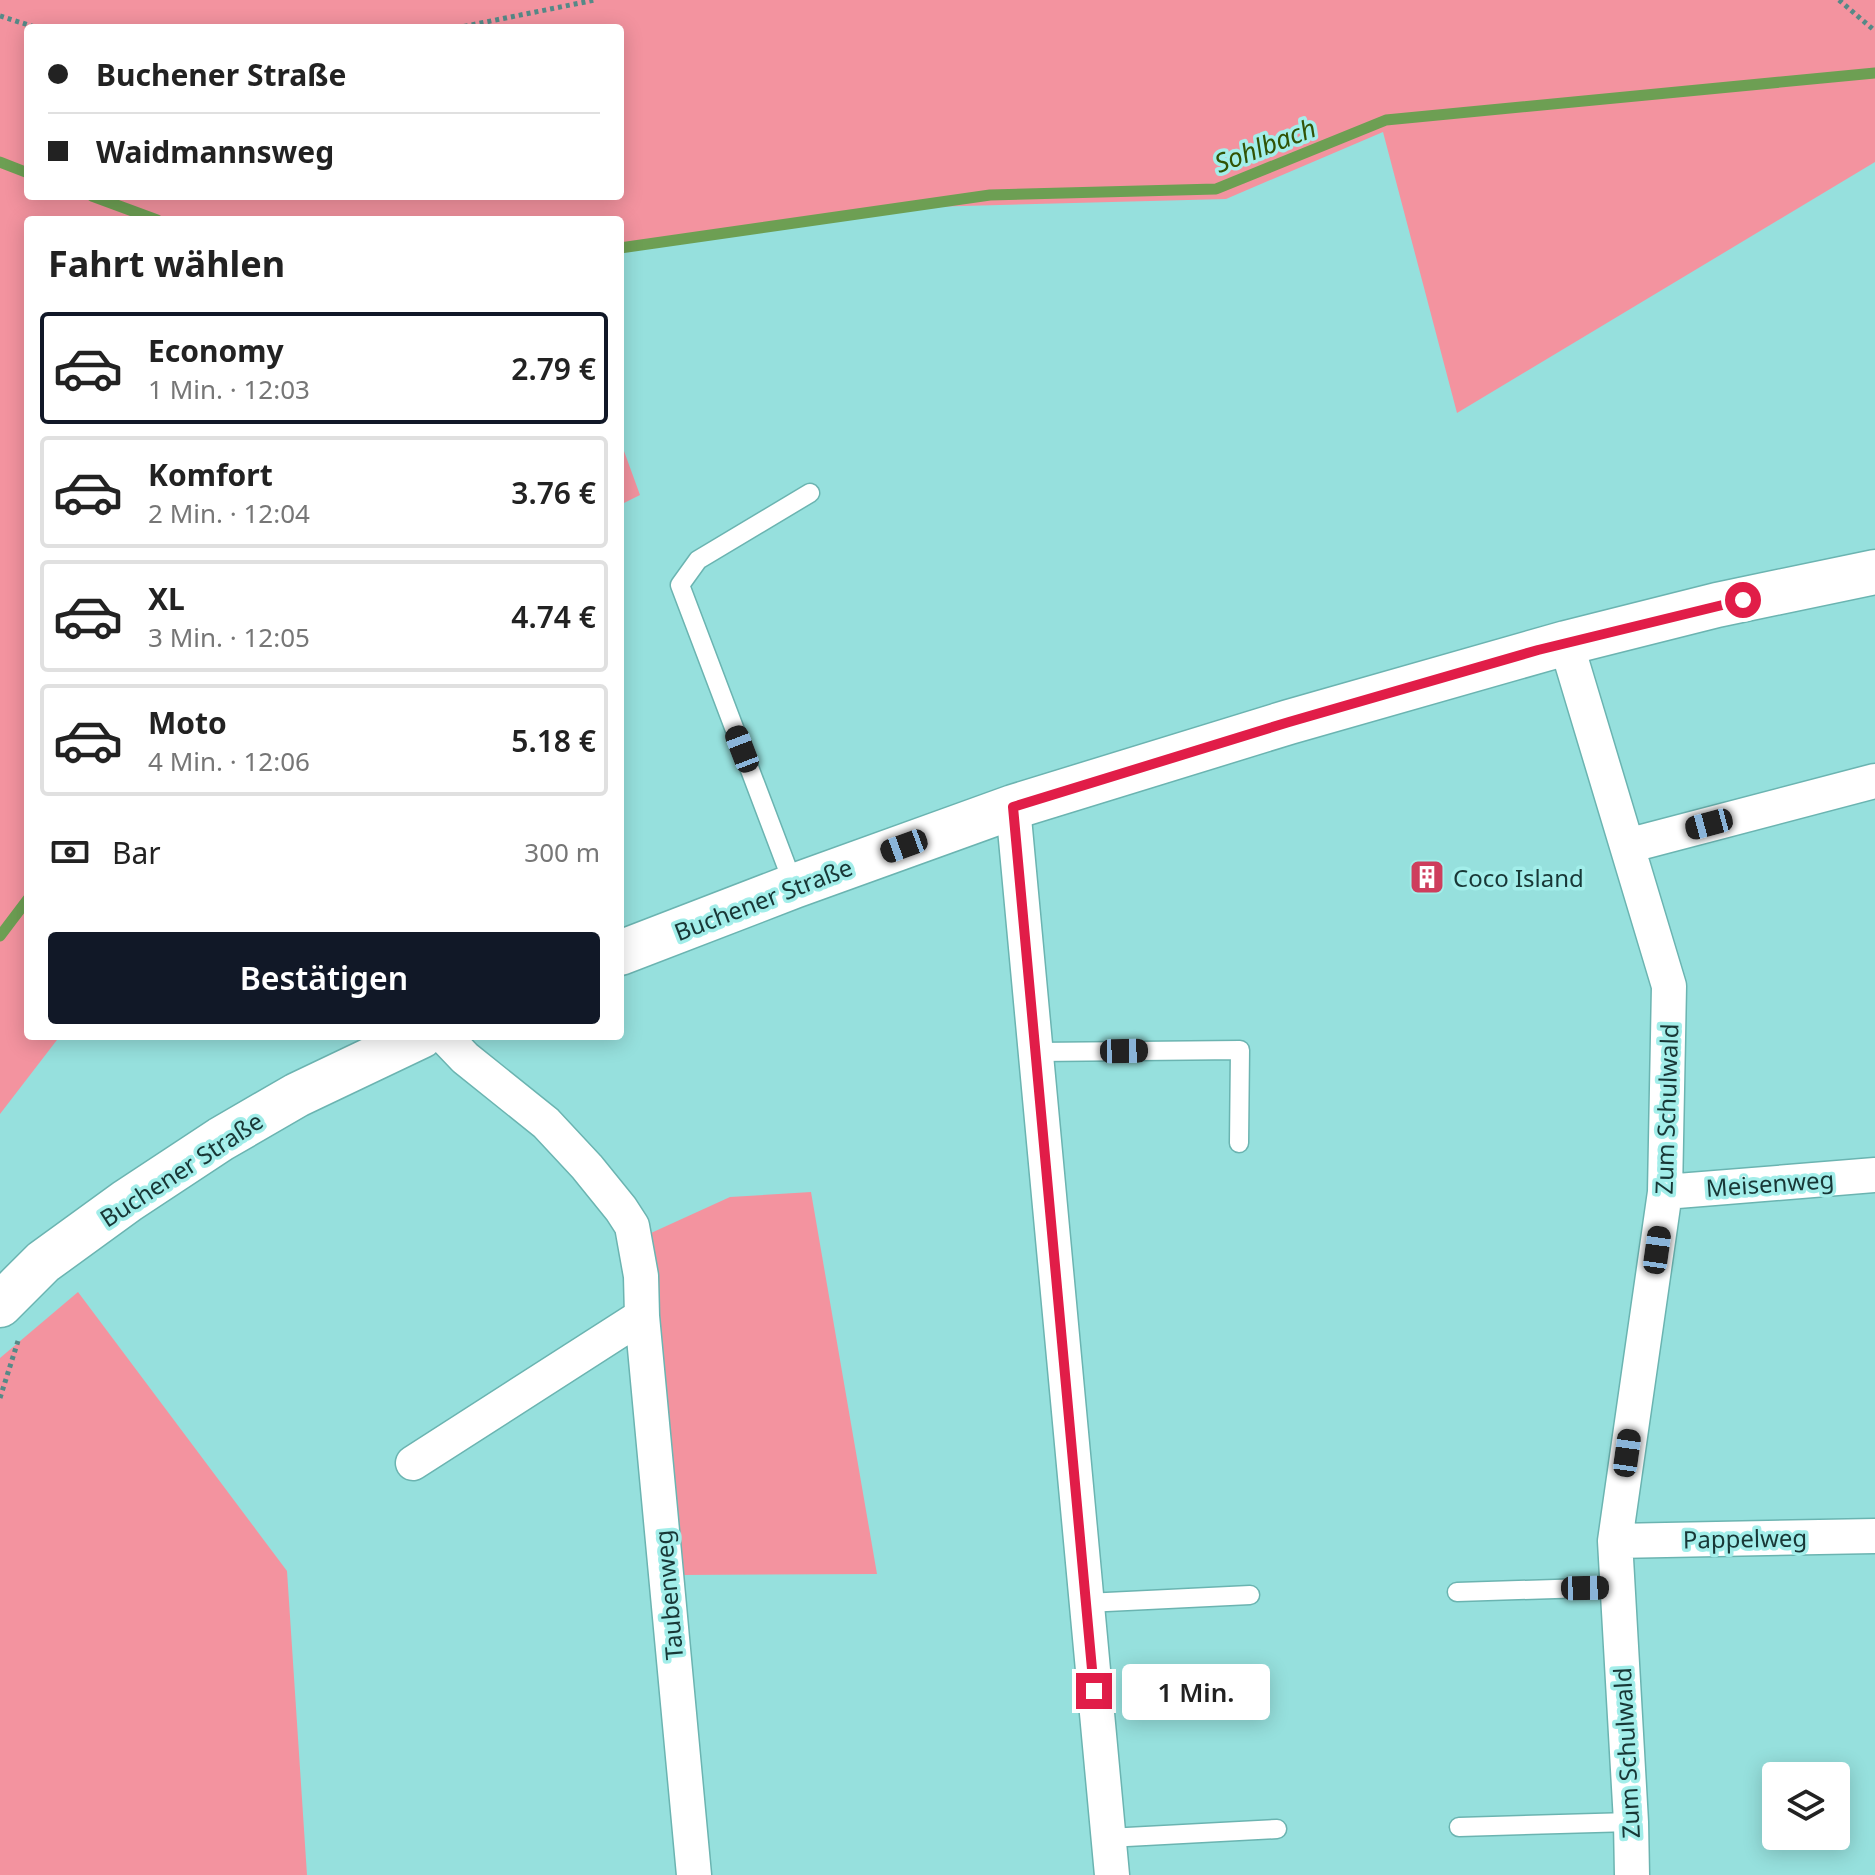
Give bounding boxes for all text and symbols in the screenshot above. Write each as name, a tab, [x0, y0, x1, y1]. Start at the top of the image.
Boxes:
text: Buchener Straße	[96, 54, 346, 95]
water label: Sohlbach	[1209, 109, 1321, 181]
text: Waidmannsweg	[96, 131, 334, 172]
text: Fahrt wählen	[48, 239, 285, 288]
text: Economy	[148, 330, 284, 371]
icon: car	[52, 332, 124, 404]
text: 2.79 €	[511, 348, 596, 389]
text: 1 Min. · 12:03	[148, 371, 310, 407]
text: Komfort	[148, 454, 273, 495]
icon: car	[52, 456, 124, 528]
text: 3.76 €	[511, 472, 596, 513]
text: 2 Min. · 12:04	[148, 495, 310, 531]
text: XL	[148, 578, 185, 619]
icon: car	[52, 580, 124, 652]
route start	[1725, 582, 1761, 618]
text: 4.74 €	[511, 596, 596, 637]
text: 3 Min. · 12:05	[148, 619, 310, 655]
text: Moto	[148, 702, 227, 743]
icon: car	[52, 704, 124, 776]
text: 5.18 €	[511, 720, 596, 761]
car	[722, 722, 762, 776]
text: 4 Min. · 12:06	[148, 743, 310, 779]
car	[1683, 806, 1735, 842]
car	[877, 827, 931, 865]
icon: cash	[48, 830, 92, 874]
text: Bar	[112, 832, 161, 873]
text: 300 m	[524, 834, 600, 870]
street label: Buchener Straße	[669, 850, 857, 948]
building icon: Coco Island	[1408, 858, 1446, 896]
place label: Coco Island	[1453, 861, 1584, 894]
button: Bestätigen	[48, 932, 600, 1024]
street label: Zum Schulwald	[1647, 1023, 1685, 1195]
car	[1100, 1039, 1148, 1063]
street label: Buchener Straße	[93, 1104, 269, 1234]
street label: Meisenweg	[1705, 1162, 1835, 1204]
car	[1642, 1225, 1672, 1275]
car	[1612, 1428, 1642, 1478]
street label: Pappelweg	[1683, 1520, 1807, 1556]
street label: Taubenweg	[646, 1529, 690, 1661]
car	[1561, 1576, 1609, 1600]
callout: 1 Min.	[1122, 1663, 1270, 1719]
street label: Zum Schulwald	[1605, 1667, 1647, 1839]
route end	[1076, 1673, 1112, 1709]
text: 1 Min.	[1158, 1674, 1234, 1710]
map controls	[1762, 1762, 1850, 1850]
button: layers	[1762, 1762, 1850, 1850]

